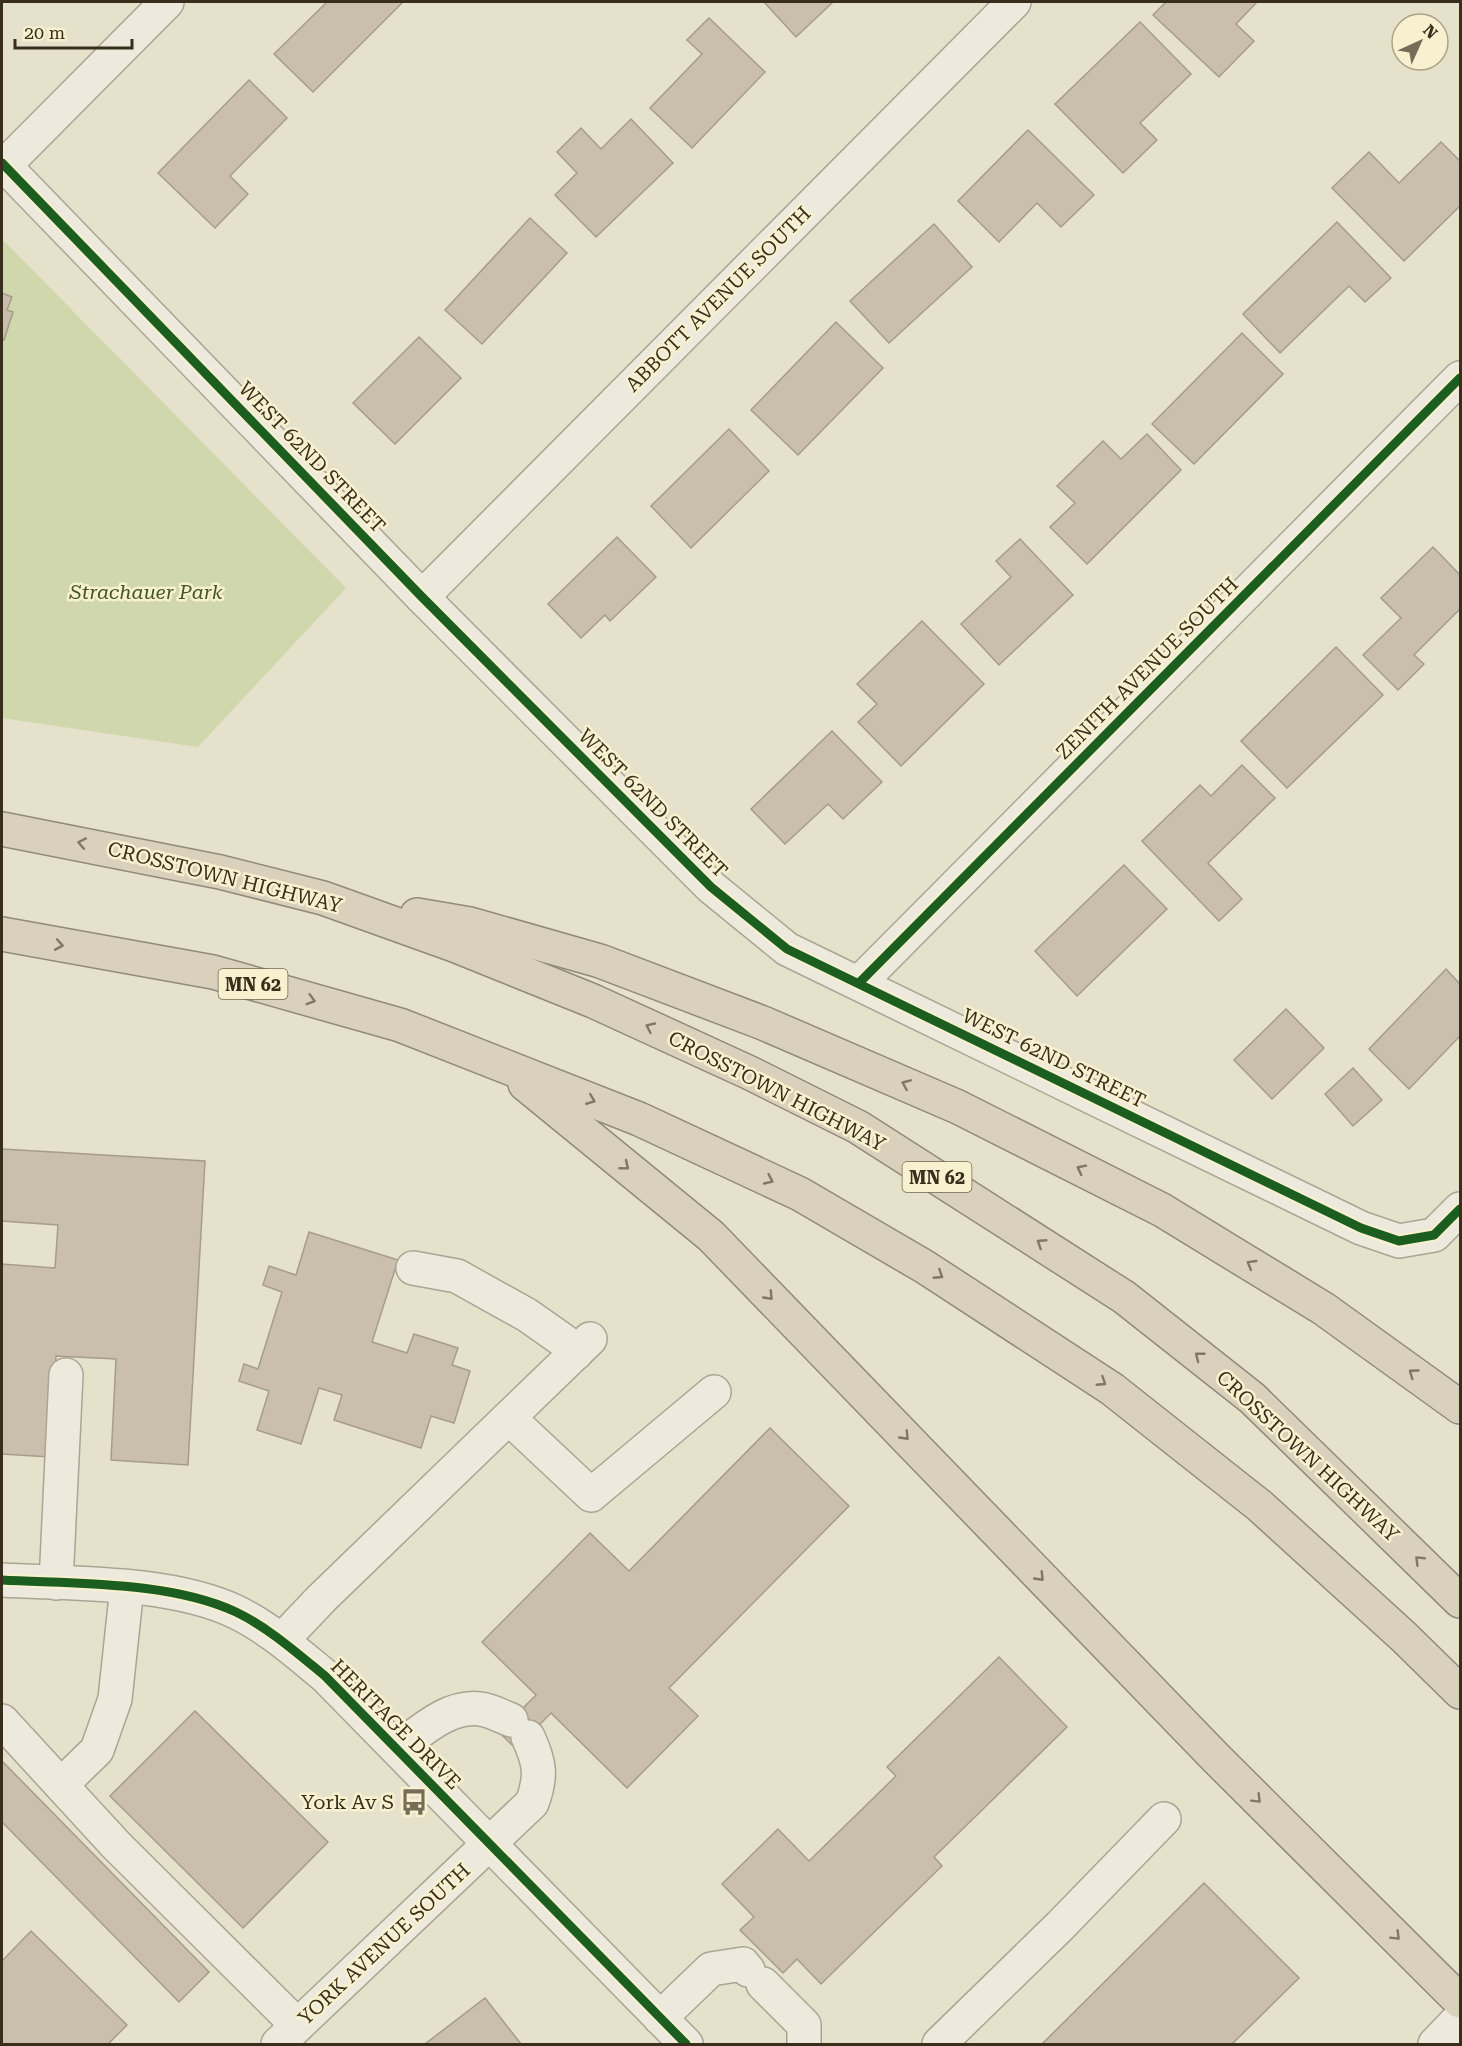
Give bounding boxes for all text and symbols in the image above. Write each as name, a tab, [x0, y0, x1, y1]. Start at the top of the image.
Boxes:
scale bar	[15, 12, 132, 50]
north arrow	[1390, 12, 1450, 72]
text: N	[1419, 21, 1441, 43]
text: 20 m	[24, 22, 65, 43]
street label: ABBOTT AVENUE SOUTH	[620, 201, 816, 397]
street label: WEST 62ND STREET	[234, 376, 390, 538]
street label: ZENITH AVENUE SOUTH	[1051, 572, 1243, 764]
park label: Strachauer Park	[69, 580, 223, 604]
street label: WEST 62ND STREET	[573, 723, 733, 883]
street label: CROSSTOWN HIGHWAY	[105, 836, 345, 918]
one-way arrow	[77, 838, 86, 850]
one-way arrow	[54, 938, 64, 950]
road number: MN 62	[218, 969, 288, 999]
one-way arrow	[305, 993, 316, 1005]
street label: WEST 62ND STREET	[958, 1003, 1150, 1113]
one-way arrow	[645, 1023, 656, 1035]
street label: CROSSTOWN HIGHWAY	[664, 1026, 890, 1156]
one-way arrow	[901, 1079, 912, 1091]
one-way arrow	[585, 1093, 596, 1105]
one-way arrow	[618, 1158, 629, 1169]
road number: MN 62	[902, 1162, 972, 1192]
one-way arrow	[1077, 1165, 1087, 1176]
one-way arrow	[763, 1172, 774, 1184]
one-way arrow	[1036, 1239, 1047, 1250]
one-way arrow	[1247, 1260, 1257, 1272]
one-way arrow	[933, 1268, 943, 1280]
one-way arrow	[762, 1290, 773, 1300]
one-way arrow	[1195, 1353, 1206, 1364]
street label: CROSSTOWN HIGHWAY	[1212, 1365, 1404, 1547]
one-way arrow	[1408, 1369, 1419, 1380]
one-way arrow	[1096, 1375, 1106, 1387]
one-way arrow	[897, 1429, 908, 1440]
one-way arrow	[1415, 1557, 1426, 1568]
one-way arrow	[1033, 1570, 1044, 1580]
street label: HERITAGE DRIVE	[326, 1654, 466, 1794]
bus stop icon: York Av S	[399, 1787, 429, 1817]
place label: York Av S	[301, 1790, 394, 1814]
one-way arrow	[1250, 1792, 1261, 1803]
street label: YORK AVENUE SOUTH	[293, 1858, 475, 2030]
one-way arrow	[1389, 1929, 1400, 1940]

